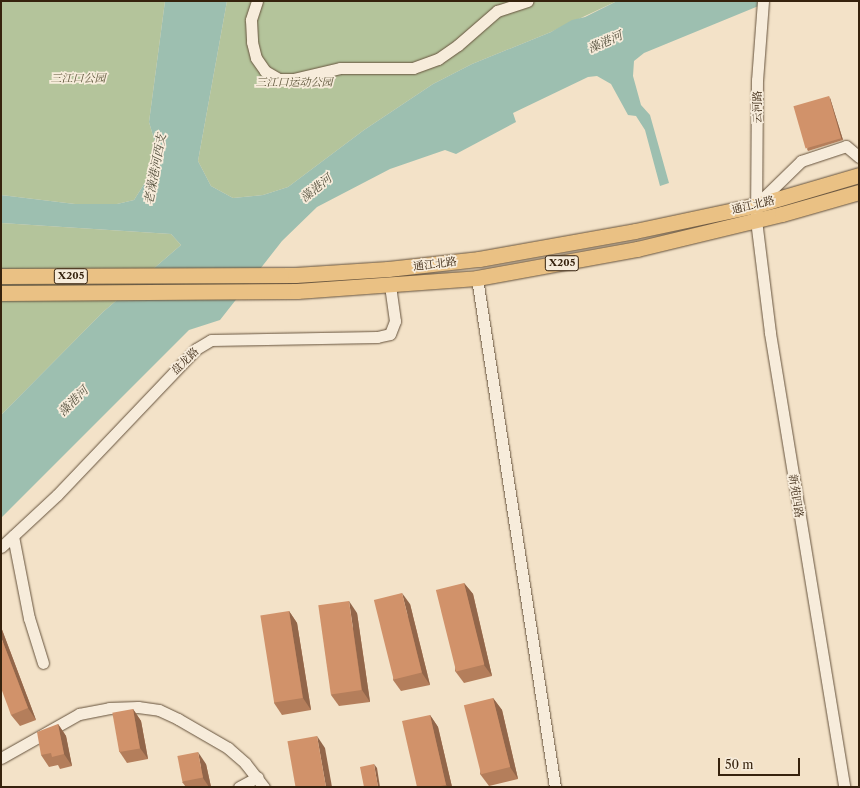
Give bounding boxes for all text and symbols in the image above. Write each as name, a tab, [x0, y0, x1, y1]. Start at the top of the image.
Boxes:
water label: 藻港河	[586, 28, 624, 56]
park label: 三江口公园	[51, 71, 105, 85]
park label: 三江口运动公园	[256, 75, 332, 89]
street label: 云河路	[750, 91, 764, 123]
water label: 老澡港河西支	[141, 132, 169, 206]
water label: 藻港河	[297, 171, 335, 205]
street label: 通江北路	[730, 194, 776, 216]
street label: 通江北路	[412, 255, 458, 273]
road number: X205	[544, 255, 580, 271]
road number: X205	[53, 268, 89, 284]
street label: 盘龙路	[169, 345, 201, 377]
water label: 藻港河	[55, 383, 91, 419]
street label: 新苑四路	[786, 473, 806, 519]
scale bar	[720, 750, 802, 776]
text: 50 m	[725, 757, 754, 772]

